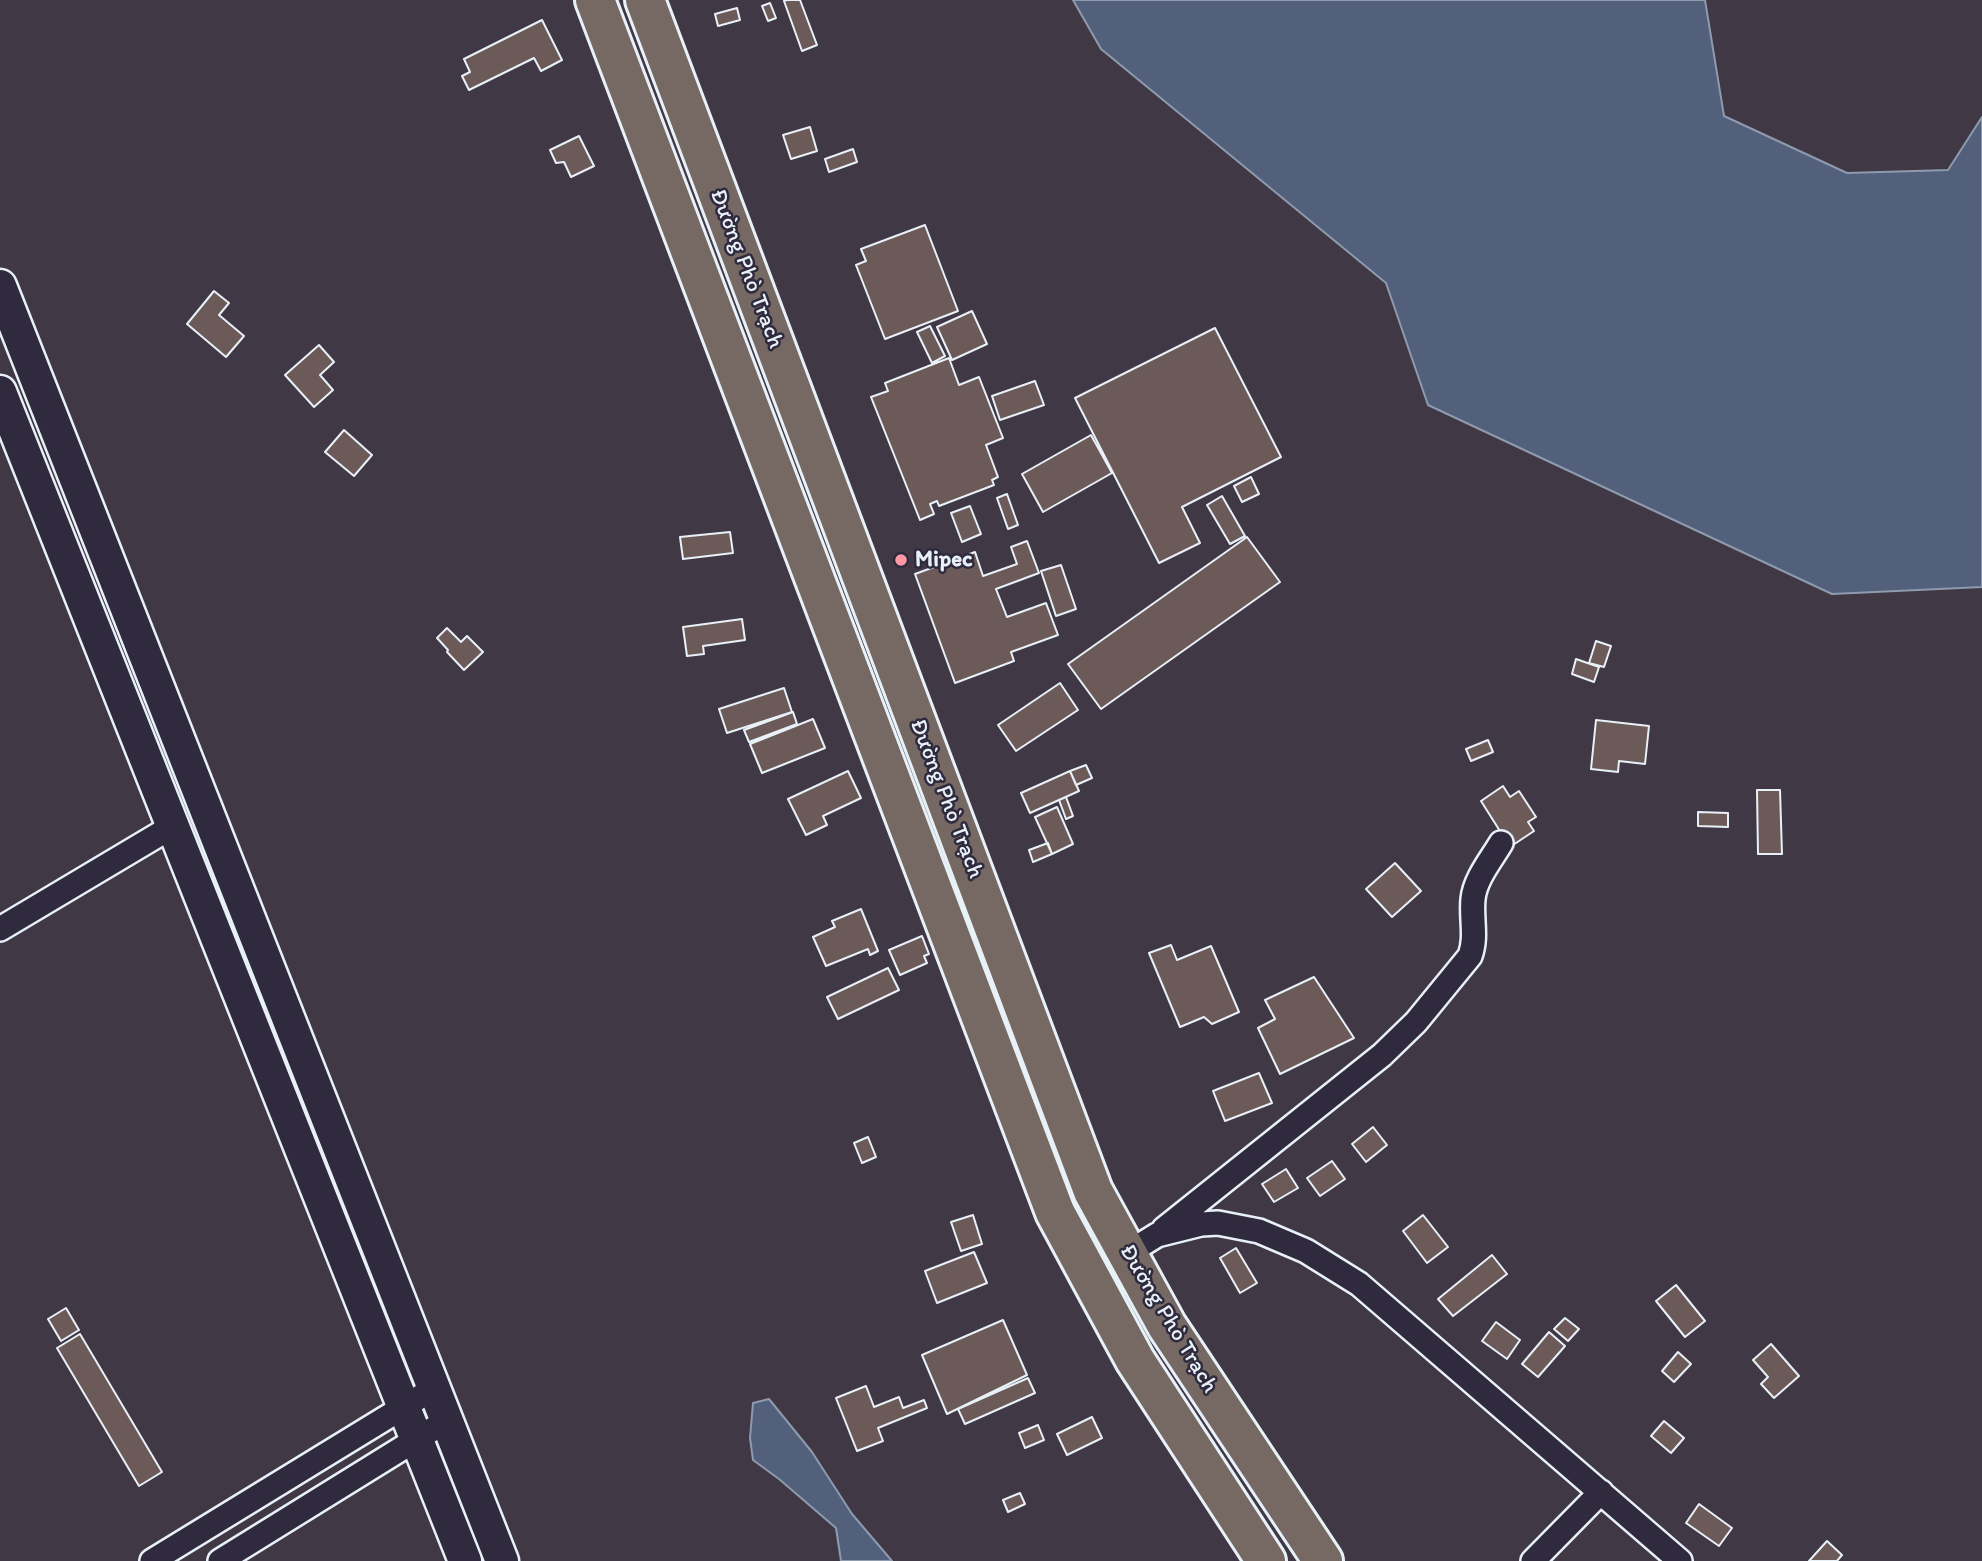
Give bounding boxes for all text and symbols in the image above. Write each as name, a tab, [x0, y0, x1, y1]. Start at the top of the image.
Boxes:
street label: Đường Phò Trạch	[703, 186, 789, 352]
place label: Mipec	[915, 546, 973, 574]
marker: Mipec	[893, 552, 909, 568]
street label: Đường Phò Trạch	[903, 716, 989, 882]
street label: Đường Phò Trạch	[1113, 1240, 1223, 1398]

